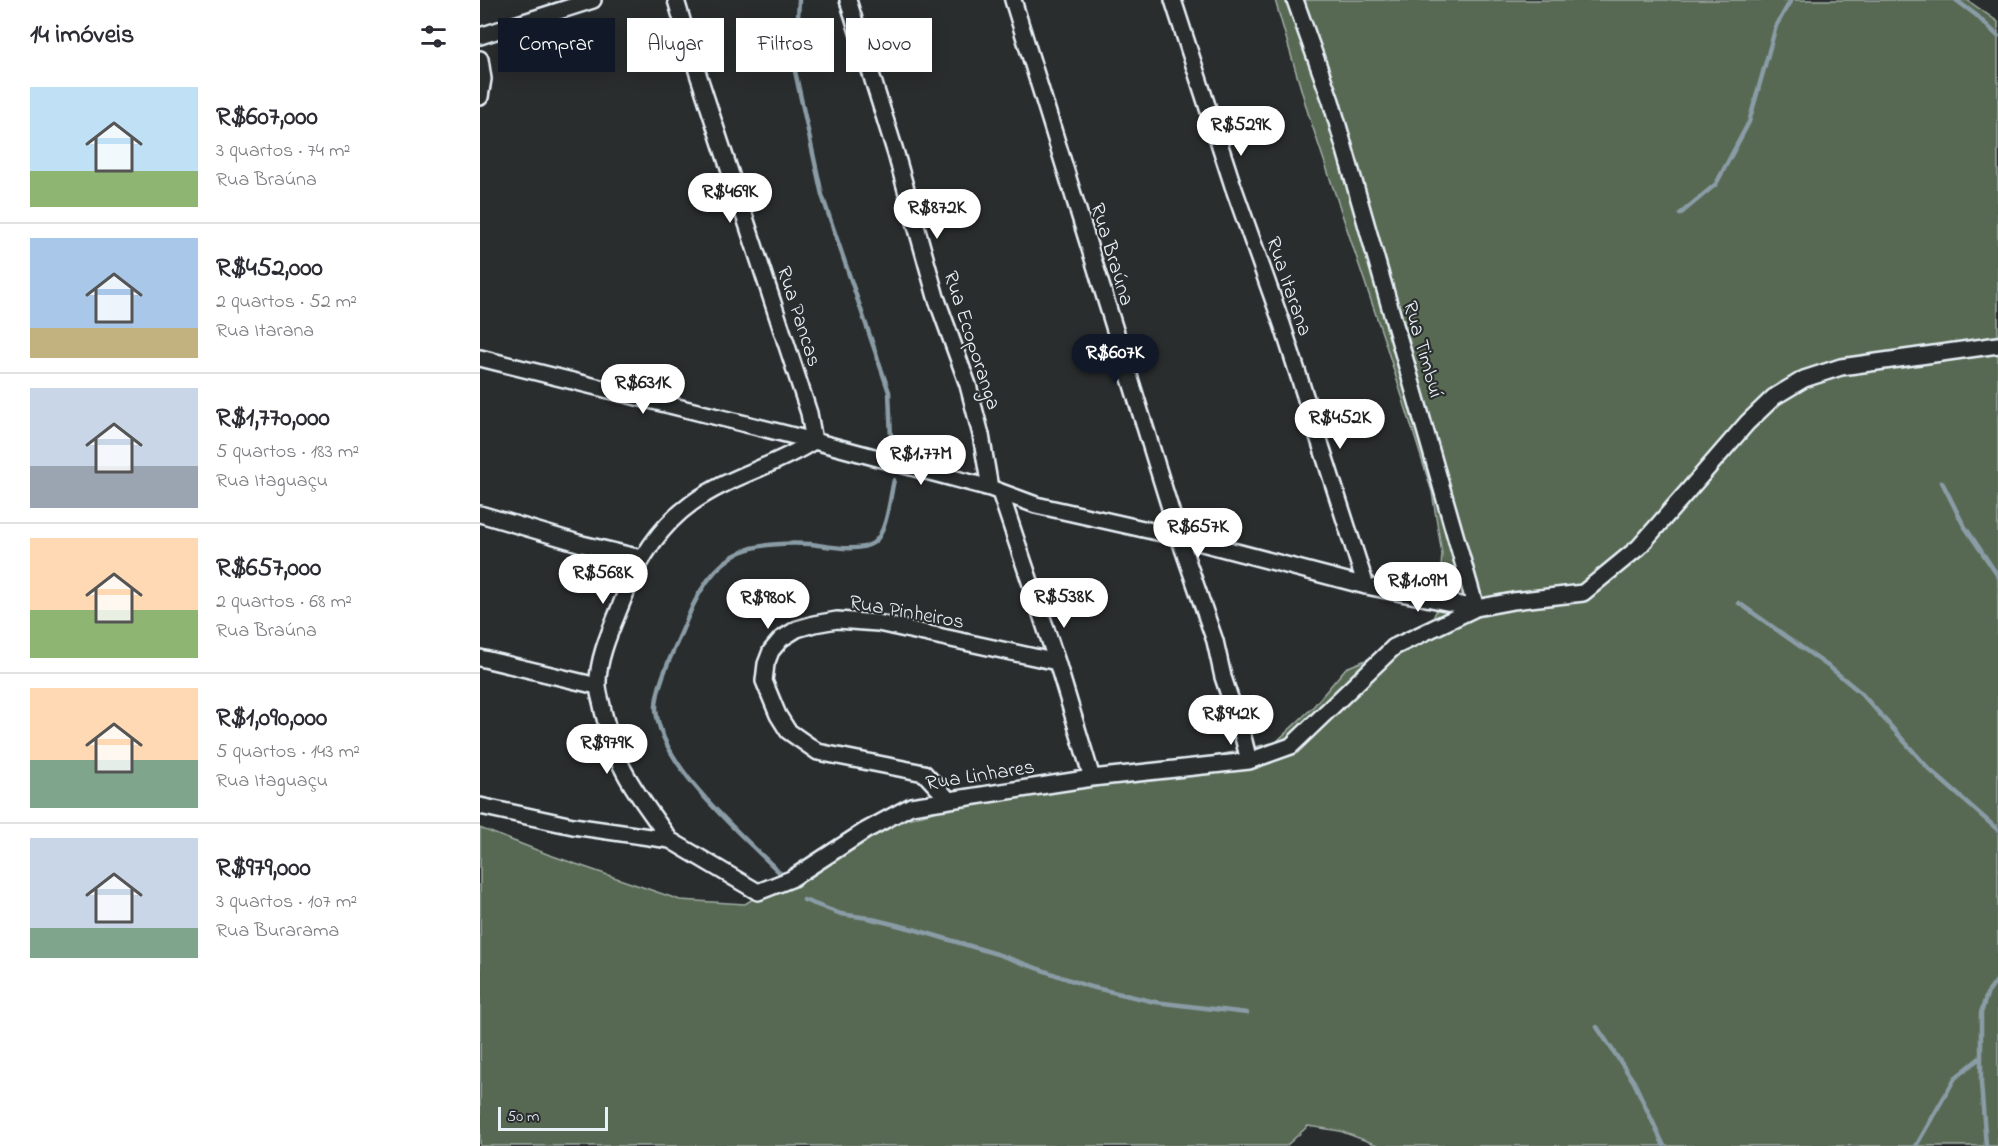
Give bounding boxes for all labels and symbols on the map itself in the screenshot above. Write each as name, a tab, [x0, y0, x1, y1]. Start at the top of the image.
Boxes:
pin: R$529K	[1192, 106, 1290, 157]
pin: R$469K	[681, 173, 779, 224]
pin: R$872K	[888, 189, 986, 240]
street label: Rua Braúna	[1081, 200, 1141, 310]
street label: Rua Itarana	[1257, 233, 1319, 340]
street label: Rua Pancas	[768, 262, 828, 371]
street label: Rua Ecoporanga	[933, 267, 1008, 415]
street label: Rua Timbuí	[1394, 298, 1450, 402]
pin: R$607K	[1066, 334, 1164, 385]
pin: R$631K	[594, 364, 692, 415]
pin: R$452K	[1291, 399, 1389, 450]
pin: R$1.77M	[866, 435, 976, 486]
pin: R$657K	[1149, 508, 1247, 559]
pin: R$568K	[554, 554, 652, 605]
pin: R$1.09M	[1363, 562, 1473, 613]
pin: R$538K	[1015, 578, 1113, 629]
pin: R$980K	[719, 579, 817, 630]
street label: Rua Pinheiros	[847, 588, 967, 638]
pin: R$942K	[1182, 695, 1280, 746]
pin: R$979K	[558, 724, 656, 775]
street label: Rua Linhares	[924, 753, 1037, 799]
scale bar	[498, 1104, 608, 1132]

